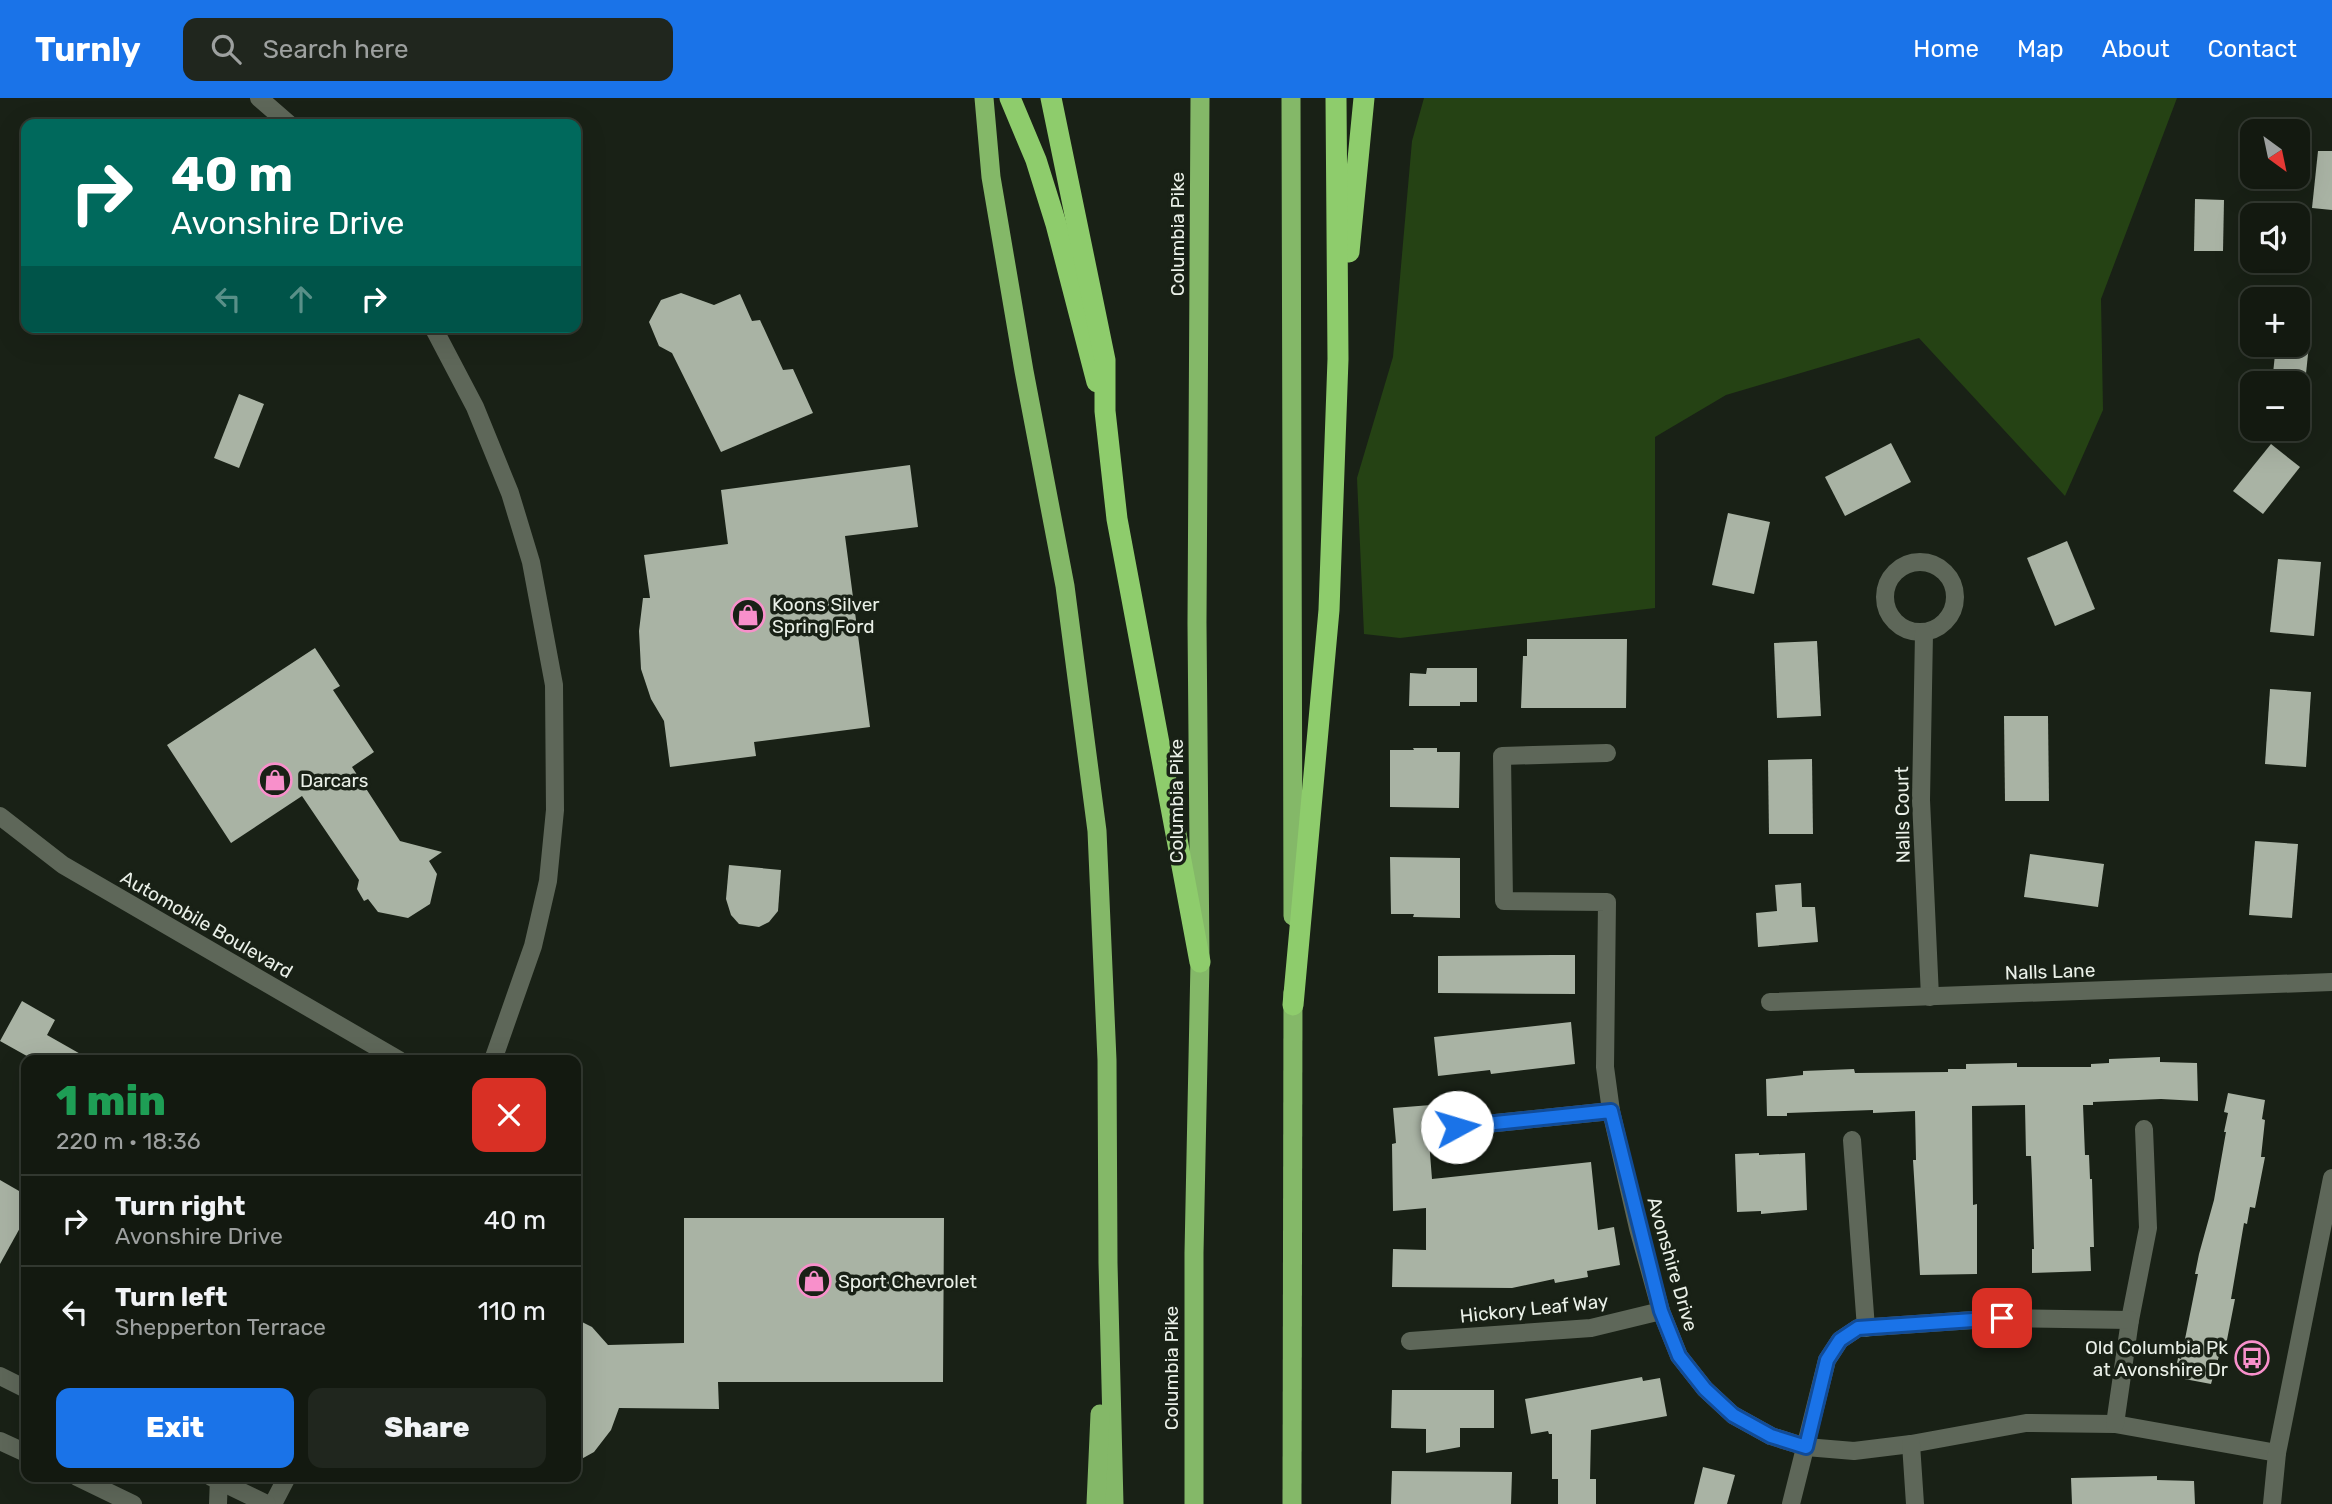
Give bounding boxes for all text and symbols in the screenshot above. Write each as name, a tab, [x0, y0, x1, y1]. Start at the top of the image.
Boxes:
search box	[183, 18, 673, 81]
text: Turnly	[35, 30, 141, 69]
icon: search	[207, 30, 245, 68]
text: Search here	[263, 34, 409, 65]
text: Home	[1913, 35, 1979, 63]
text: Map	[2017, 35, 2064, 63]
text: About	[2102, 35, 2170, 63]
text: Contact	[2208, 35, 2297, 63]
north arrow	[2240, 119, 2310, 189]
map controls	[2240, 119, 2310, 441]
text: 40 m	[171, 145, 293, 203]
icon: right	[56, 147, 147, 238]
street label: Columbia Pike	[1166, 172, 1189, 296]
button: sound	[2240, 203, 2310, 273]
text: Avonshire Drive	[171, 204, 405, 242]
icon: left	[209, 280, 247, 318]
icon: ahead	[282, 280, 320, 318]
icon: right	[355, 280, 393, 318]
button: +	[2240, 287, 2310, 357]
button: −	[2240, 371, 2310, 441]
place label: Koons Silver Spring Ford	[772, 593, 880, 638]
shop icon: Koons Silver Spring Ford	[729, 596, 767, 634]
street label: Columbia Pike	[1165, 739, 1188, 863]
shop icon: Darcars	[256, 761, 294, 799]
street label: Nalls Court	[1890, 766, 1915, 864]
place label: Darcars	[300, 769, 369, 792]
street label: Automobile Boulevard	[117, 866, 297, 983]
street label: Nalls Lane	[2004, 958, 2096, 985]
text: 1 min	[56, 1076, 166, 1126]
button: close	[472, 1078, 546, 1152]
position arrow	[1420, 1090, 1494, 1164]
text: 220 m · 18:36	[56, 1127, 201, 1155]
text: Turn right	[115, 1191, 245, 1222]
street label: Avonshire Drive	[1642, 1194, 1703, 1334]
icon: right	[56, 1202, 94, 1240]
text: 40 m	[484, 1205, 546, 1236]
text: Avonshire Drive	[115, 1222, 283, 1250]
shop icon: Sport Chevrolet	[795, 1262, 833, 1300]
place label: Sport Chevrolet	[838, 1270, 978, 1293]
text: Turn left	[115, 1282, 227, 1313]
pin	[1972, 1288, 2032, 1348]
street label: Hickory Leaf Way	[1459, 1289, 1609, 1328]
icon: left	[56, 1293, 94, 1331]
text: 110 m	[478, 1296, 546, 1327]
icon: arrive	[1983, 1299, 2021, 1337]
street label: Columbia Pike	[1160, 1306, 1183, 1430]
text: Shepperton Terrace	[115, 1313, 326, 1341]
place label: Old Columbia Pk at Avonshire Dr	[2085, 1336, 2229, 1381]
bus stop icon: Old Columbia Pk at Avonshire Dr	[2233, 1339, 2271, 1377]
button: Exit	[56, 1388, 294, 1468]
button: Share	[308, 1388, 546, 1468]

